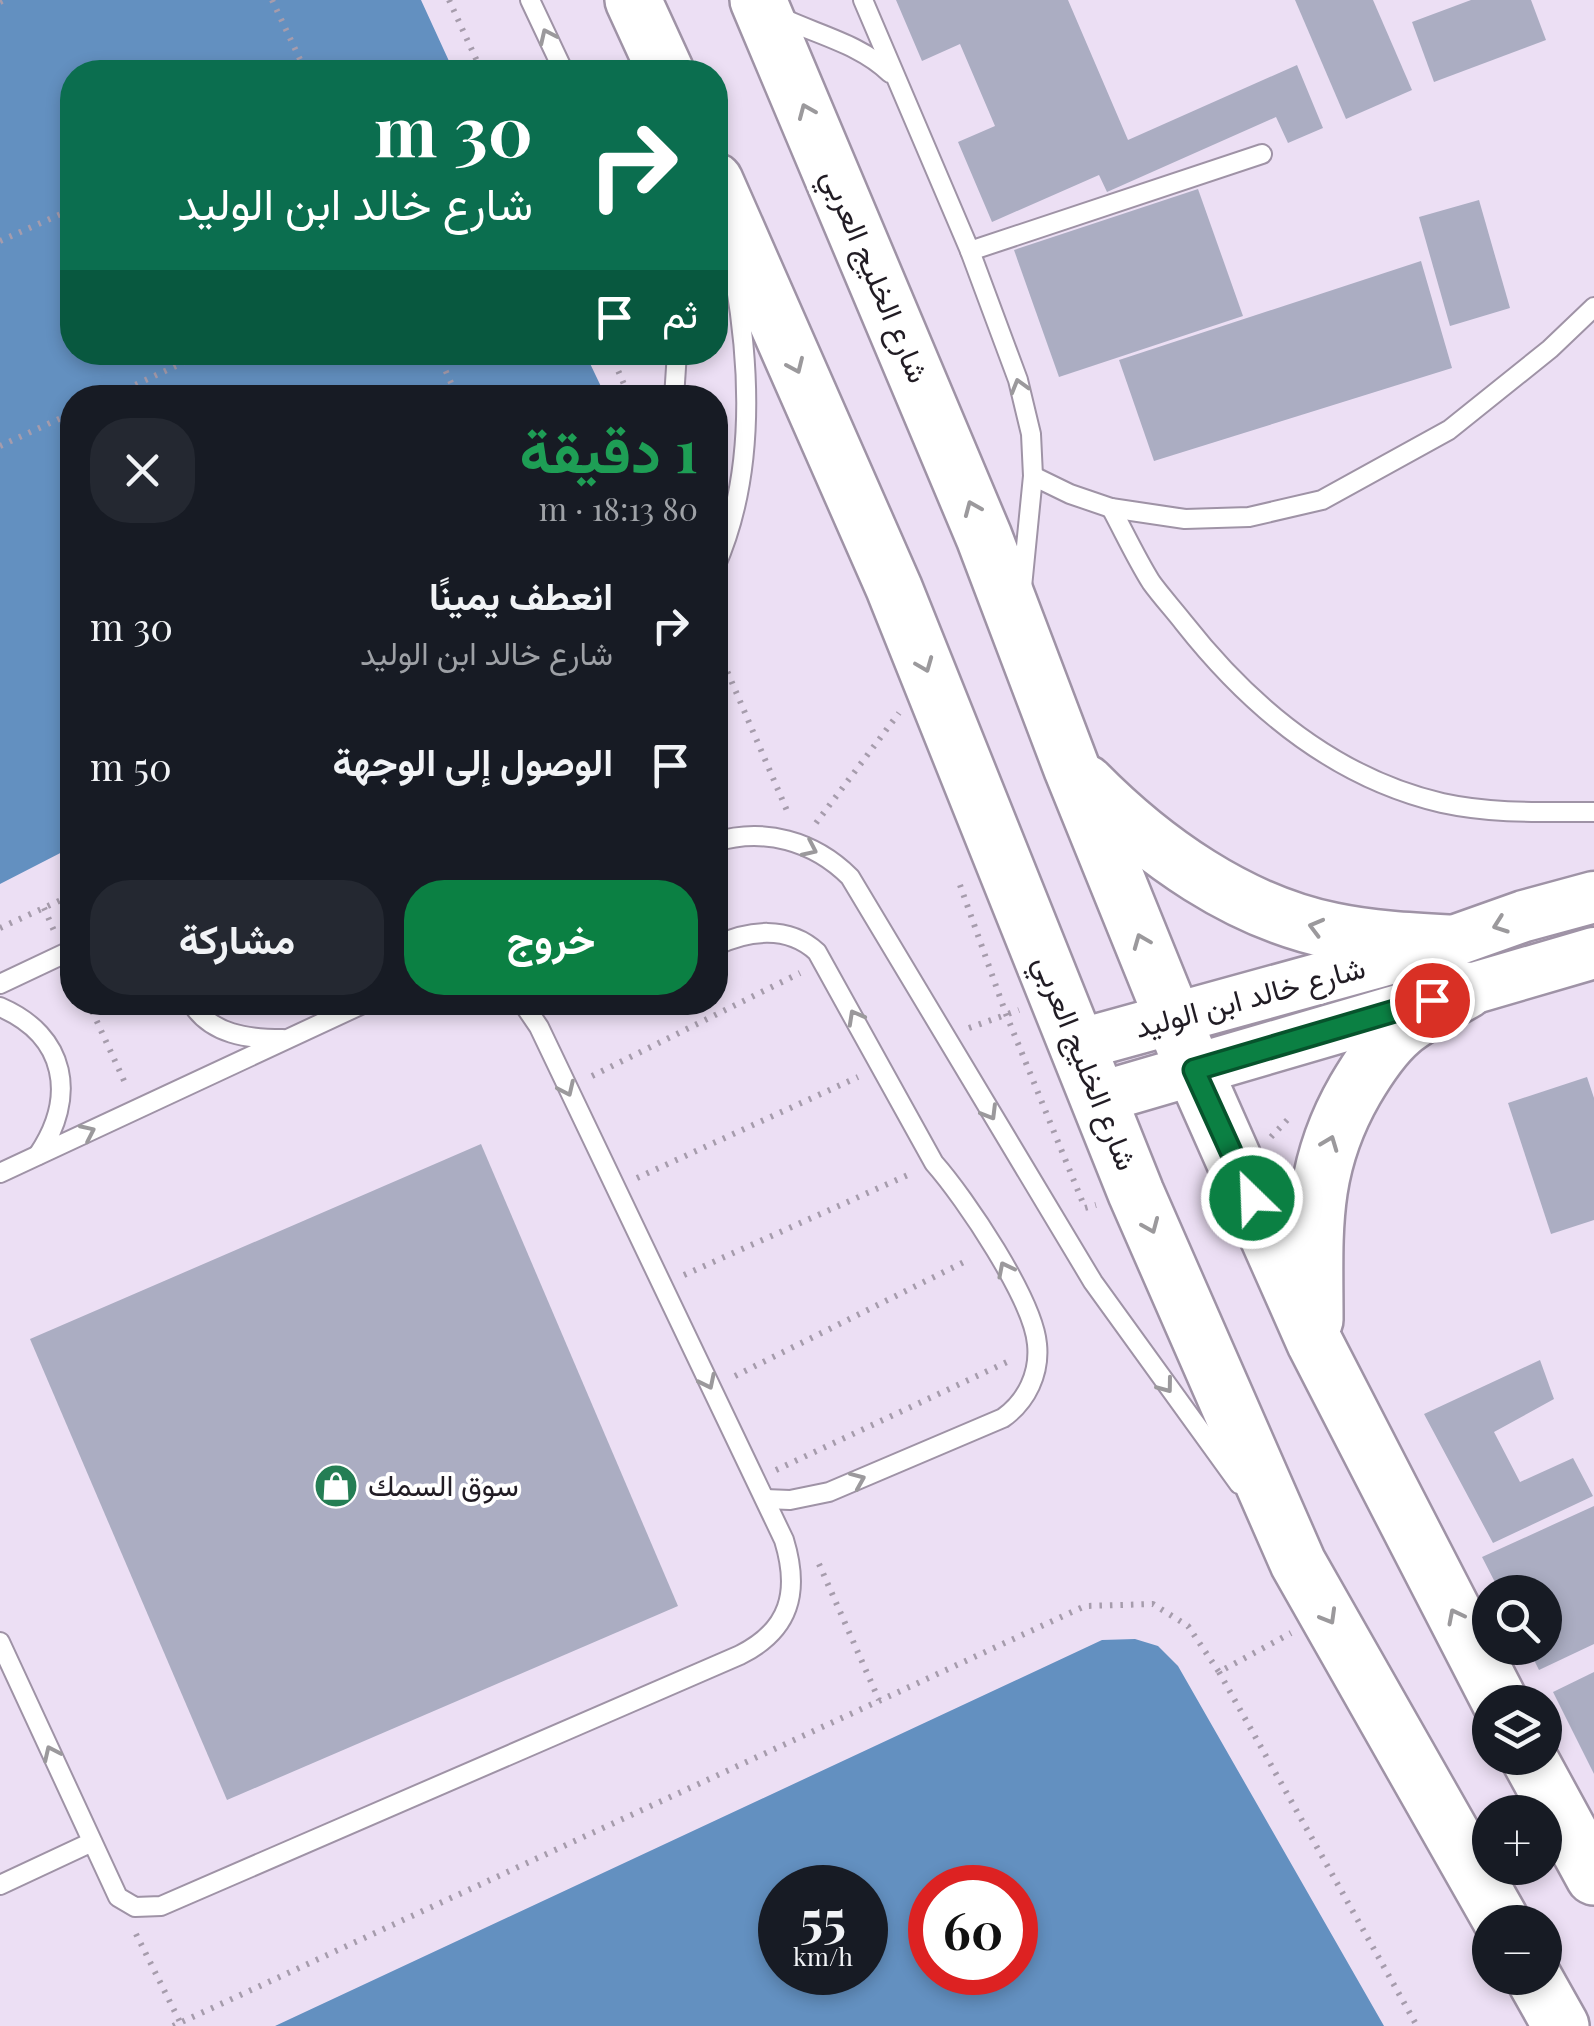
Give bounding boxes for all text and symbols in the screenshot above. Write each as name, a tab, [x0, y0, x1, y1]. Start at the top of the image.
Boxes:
one-way arrow	[539, 28, 559, 46]
text: 30 m	[374, 81, 533, 175]
icon: right	[568, 100, 698, 230]
one-way arrow	[798, 103, 818, 121]
street label: شارع الخليج العربي	[808, 162, 940, 391]
text: شارع خالد ابن الوليد	[177, 171, 533, 231]
text: ثم	[662, 287, 698, 338]
icon: arrive	[587, 290, 642, 345]
one-way arrow	[784, 356, 804, 374]
one-way arrow	[1010, 379, 1031, 396]
text: 1 دقيقة	[520, 408, 698, 488]
button: close	[90, 418, 195, 523]
text: 80 m · 18:13	[539, 486, 698, 529]
one-way arrow	[964, 500, 984, 518]
text: انعطف يمينًا	[429, 569, 613, 620]
icon: right	[643, 598, 698, 653]
text: 30 m	[90, 600, 173, 651]
text: شارع خالد ابن الوليد	[360, 630, 613, 673]
one-way arrow	[913, 655, 933, 673]
text: الوصول إلى الوجهة	[333, 735, 613, 786]
icon: arrive	[643, 738, 698, 793]
text: 50 m	[90, 740, 172, 791]
one-way arrow	[799, 836, 817, 856]
button: مشاركة	[90, 880, 384, 995]
button: خروج	[404, 880, 698, 995]
one-way arrow	[1493, 913, 1510, 934]
one-way arrow	[1308, 917, 1326, 938]
one-way arrow	[1132, 933, 1152, 951]
street label: شارع خالد ابن الوليد	[1130, 946, 1370, 1048]
street label: شارع الخليج العربي	[1020, 949, 1148, 1178]
pin	[1390, 958, 1475, 1043]
icon: arrive	[1405, 973, 1460, 1028]
one-way arrow	[848, 1010, 868, 1028]
one-way arrow	[555, 1078, 575, 1096]
one-way arrow	[978, 1102, 997, 1120]
one-way arrow	[78, 1124, 96, 1144]
one-way arrow	[1319, 1135, 1339, 1152]
position arrow	[1200, 1146, 1304, 1250]
one-way arrow	[1139, 1216, 1159, 1234]
one-way arrow	[998, 1262, 1017, 1280]
one-way arrow	[696, 1371, 715, 1389]
one-way arrow	[1155, 1375, 1172, 1393]
shop icon: سوق السمك	[313, 1463, 359, 1509]
place label: سوق السمك	[368, 1464, 519, 1504]
one-way arrow	[848, 1472, 866, 1492]
map controls	[1472, 1575, 1562, 1995]
button: search	[1472, 1575, 1562, 1665]
one-way arrow	[1317, 1606, 1337, 1624]
one-way arrow	[1448, 1608, 1467, 1626]
button: layers	[1472, 1685, 1562, 1775]
one-way arrow	[44, 1745, 64, 1763]
button: +	[1472, 1795, 1562, 1885]
speed limit sign: 60	[908, 1865, 1038, 1995]
text: 55	[800, 1884, 846, 1951]
button: −	[1472, 1905, 1562, 1995]
text: km/h	[793, 1939, 853, 1972]

